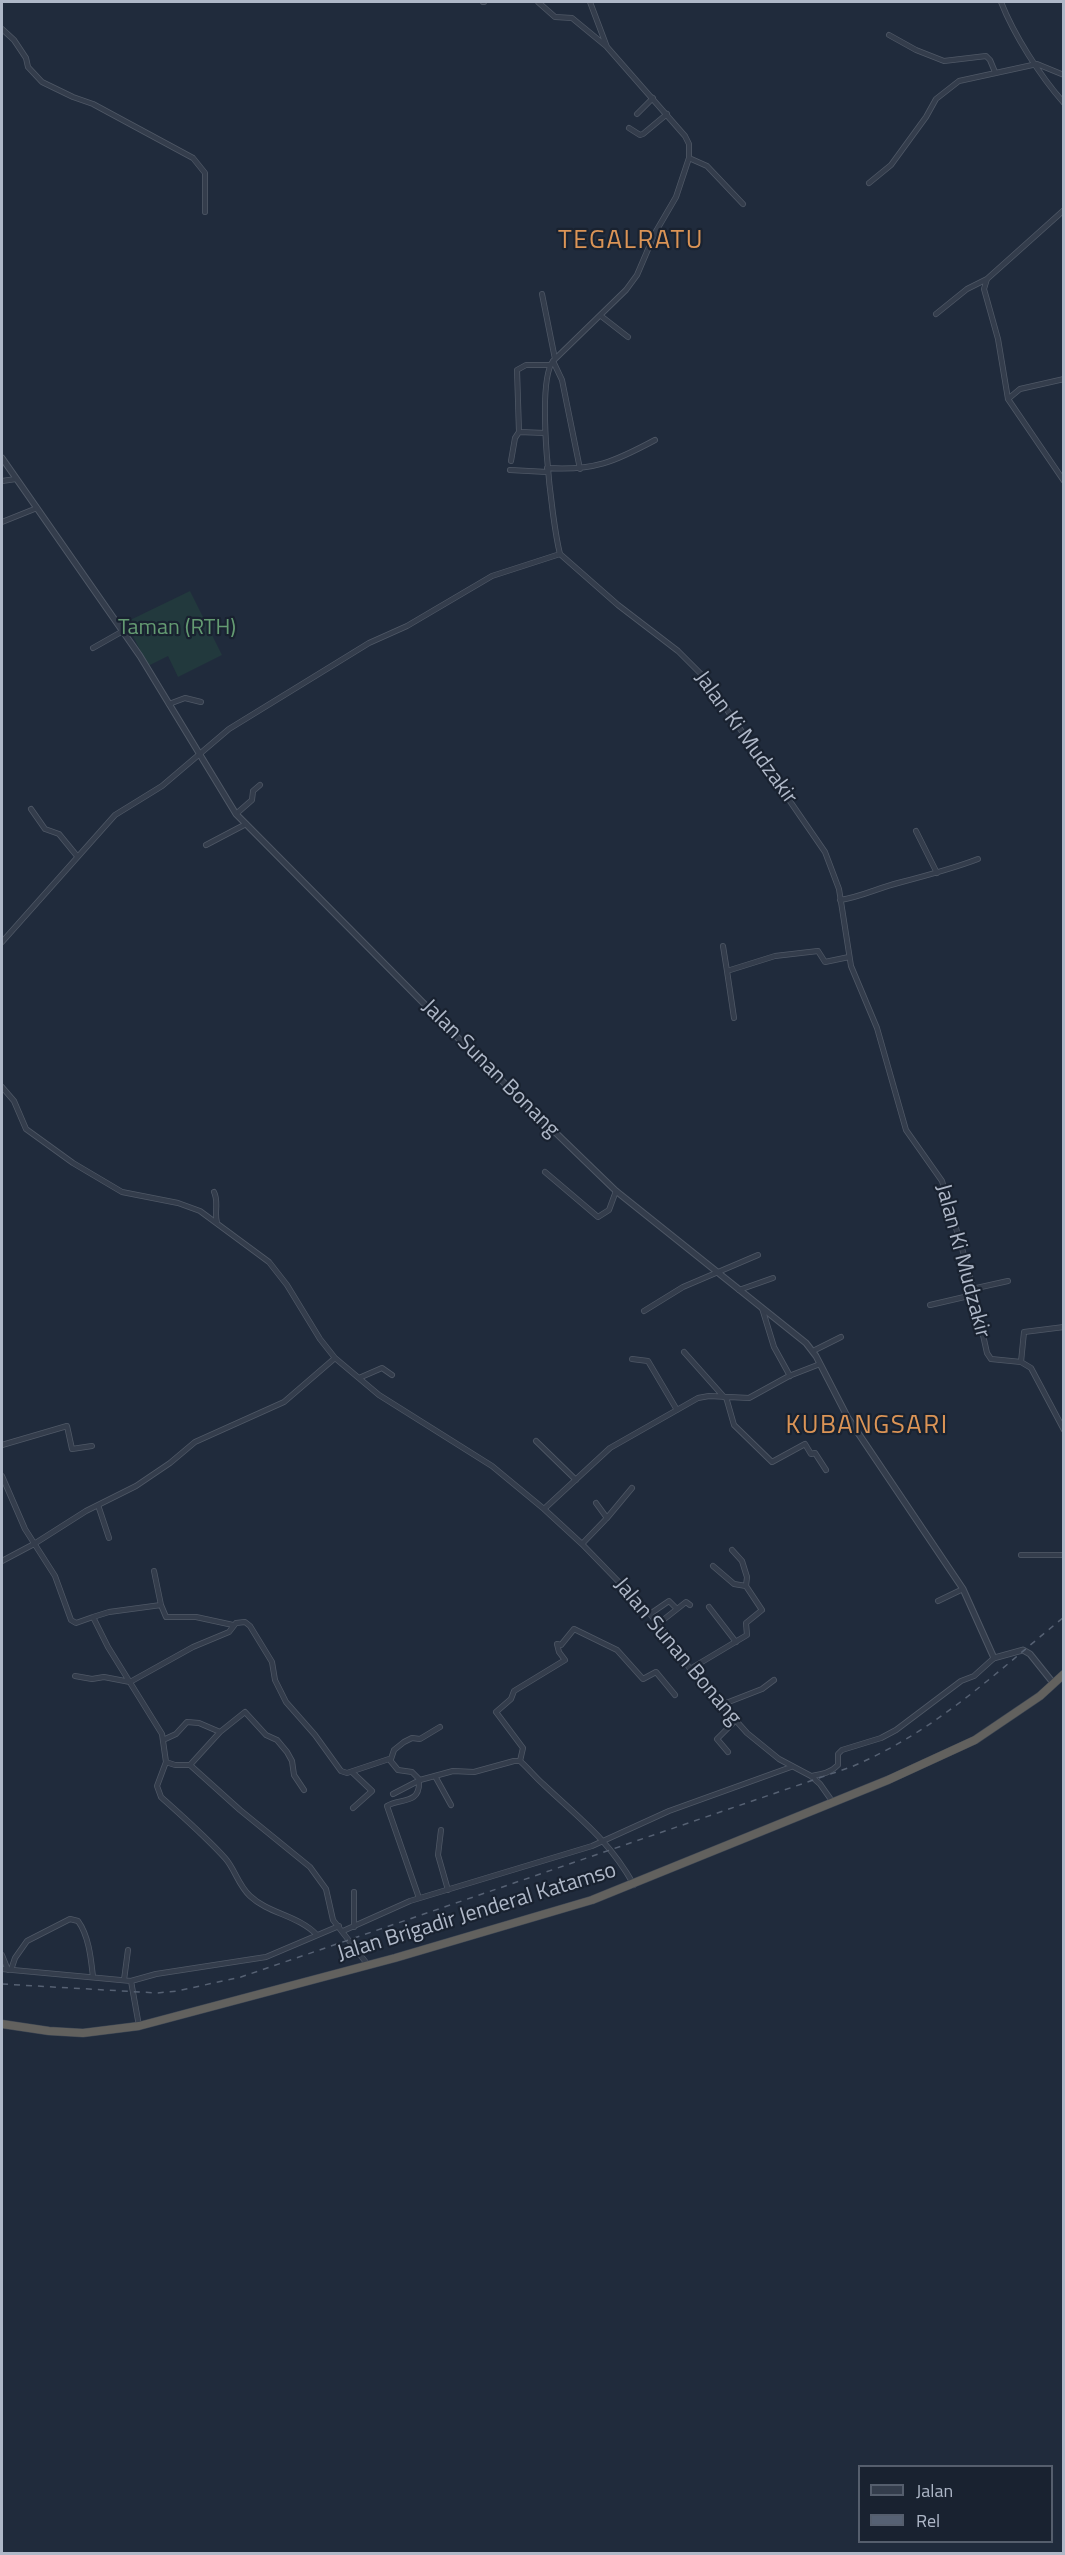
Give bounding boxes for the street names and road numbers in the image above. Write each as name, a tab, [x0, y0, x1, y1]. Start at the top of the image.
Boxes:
street label: Jalan Ki Mudzakir	[688, 666, 802, 810]
street label: Jalan Sunan Bonang	[415, 994, 565, 1144]
street label: Jalan Ki Mudzakir	[929, 1181, 995, 1341]
street label: Jalan Sunan Bonang	[608, 1573, 746, 1731]
street label: Jalan Brigadir Jenderal Katamso	[334, 1858, 620, 1968]

